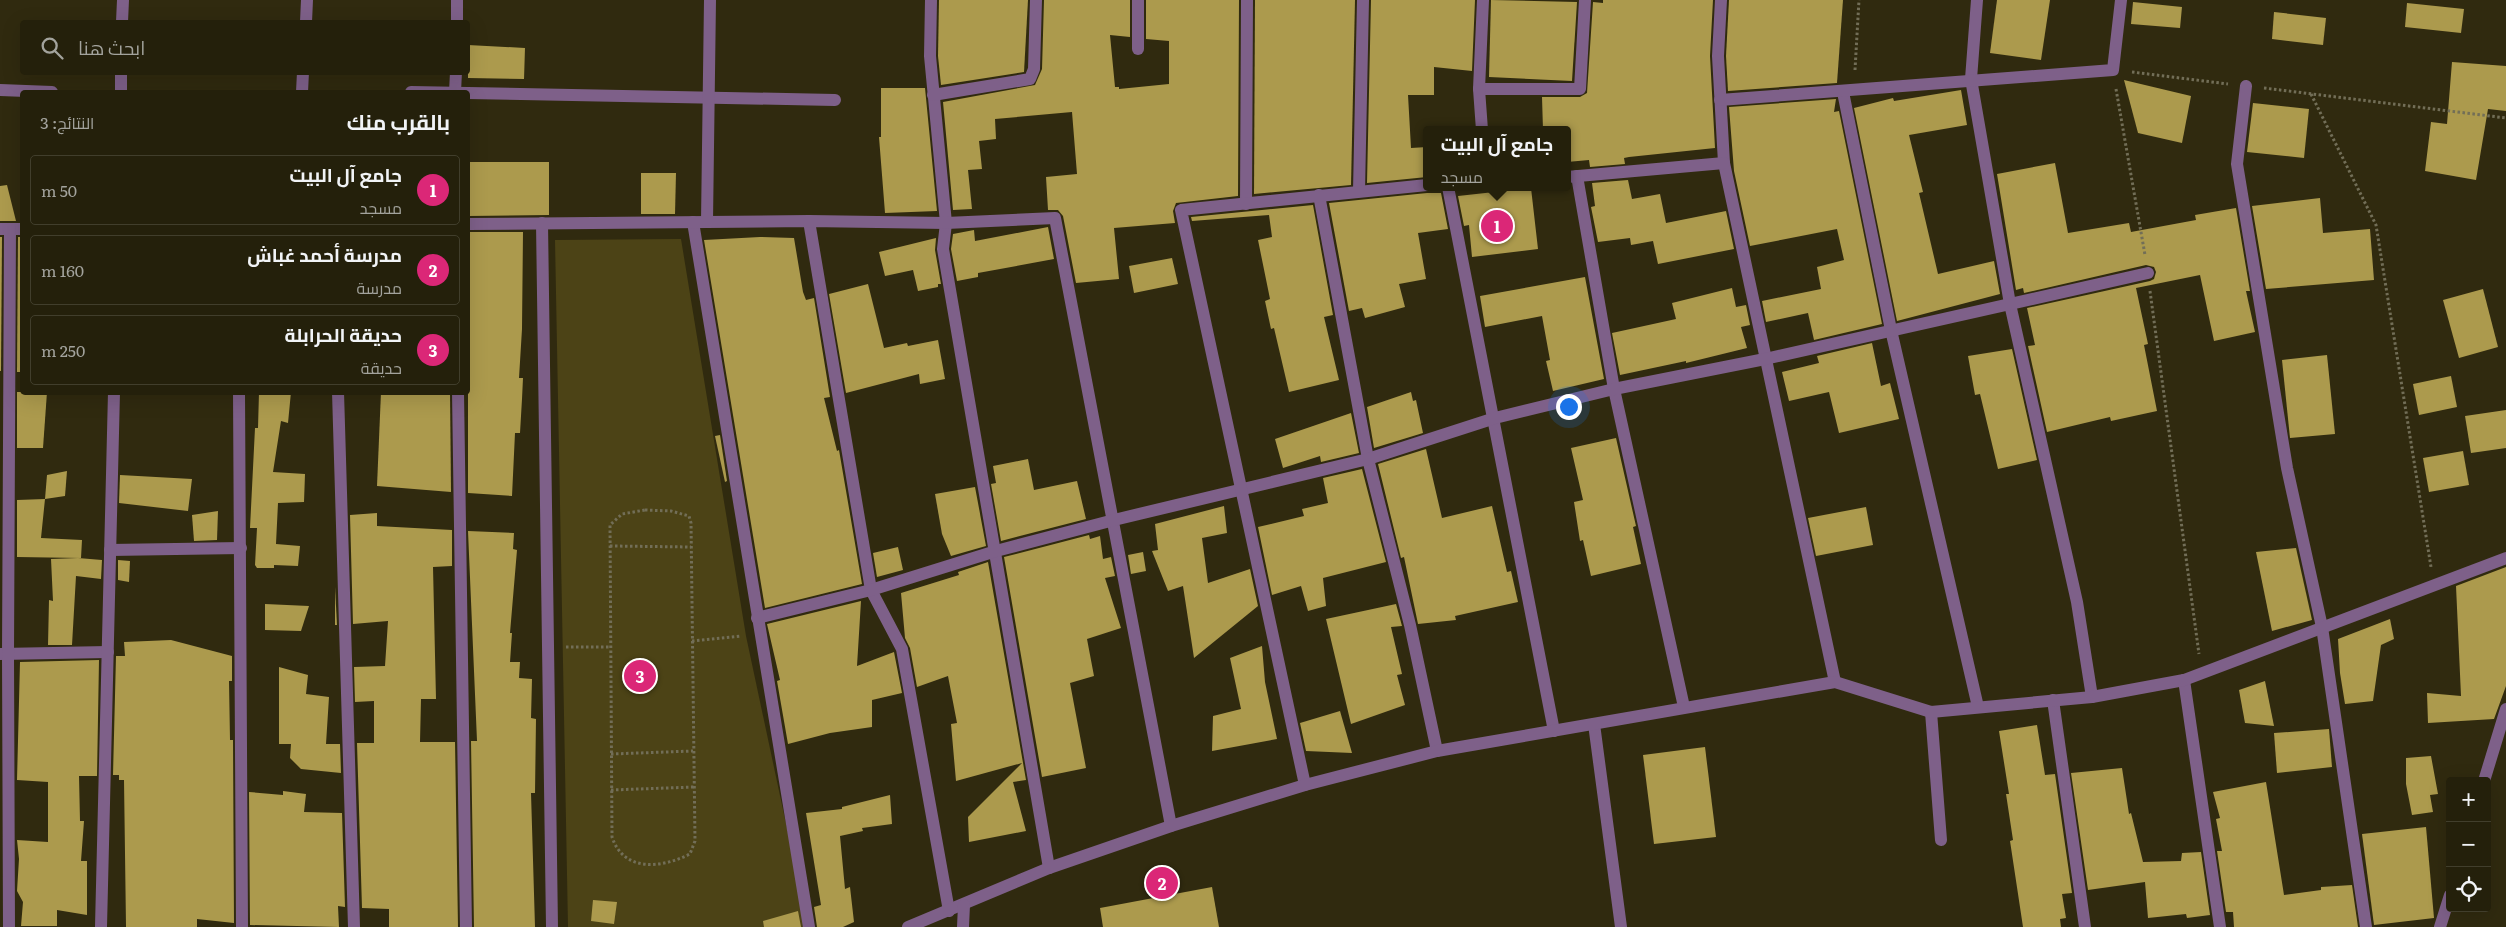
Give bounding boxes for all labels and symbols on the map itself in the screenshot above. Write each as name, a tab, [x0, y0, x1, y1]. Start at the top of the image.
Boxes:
pin: 1	[1481, 207, 1513, 245]
your location	[1556, 394, 1582, 420]
pin: 3	[624, 657, 656, 695]
pin: 2	[1146, 864, 1178, 902]

